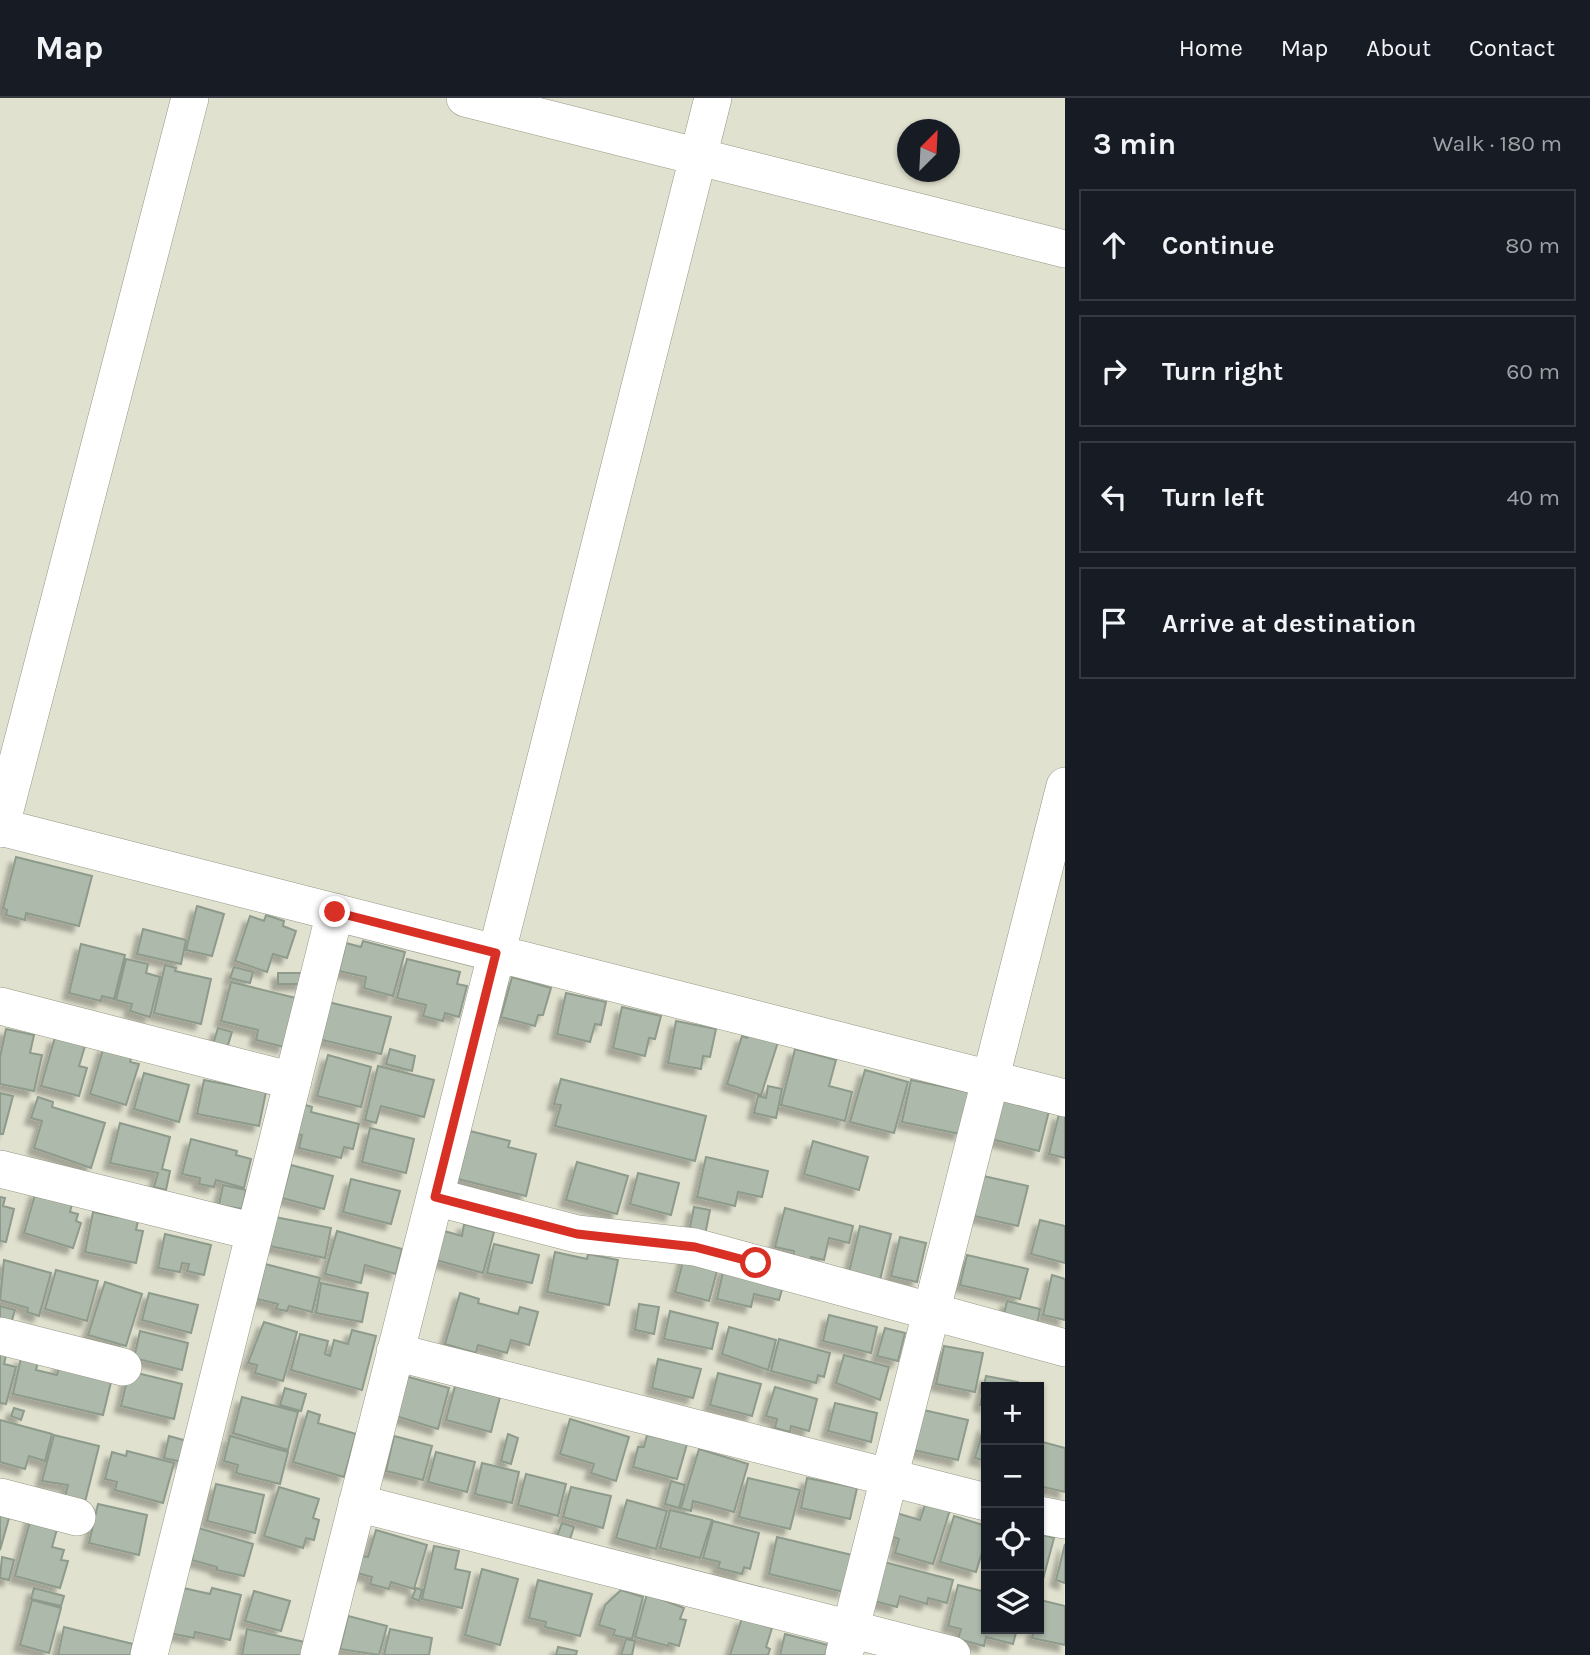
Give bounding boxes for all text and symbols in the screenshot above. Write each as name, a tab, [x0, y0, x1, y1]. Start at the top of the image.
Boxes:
text: Map	[35, 29, 103, 67]
text: Home	[1179, 34, 1243, 62]
text: Map	[1281, 34, 1328, 62]
text: About	[1366, 34, 1431, 62]
text: Contact	[1469, 34, 1555, 62]
north arrow	[897, 119, 960, 182]
text: 3 min	[1093, 126, 1176, 162]
text: Walk · 180 m	[1433, 130, 1562, 157]
icon: ahead	[1095, 226, 1133, 264]
text: Continue	[1162, 230, 1274, 261]
text: 80 m	[1505, 232, 1560, 259]
icon: right	[1095, 352, 1133, 390]
text: Turn right	[1162, 356, 1283, 387]
text: 60 m	[1506, 358, 1560, 385]
icon: left	[1095, 478, 1133, 516]
text: Turn left	[1162, 482, 1264, 513]
text: 40 m	[1507, 484, 1560, 511]
icon: arrive	[1095, 604, 1133, 642]
text: Arrive at destination	[1162, 608, 1416, 639]
route end	[319, 896, 350, 927]
route start	[740, 1247, 771, 1278]
map controls	[981, 1382, 1044, 1634]
button: +	[981, 1382, 1044, 1445]
button: −	[981, 1445, 1044, 1508]
button: locate	[981, 1508, 1044, 1571]
button: layers	[981, 1571, 1044, 1634]

